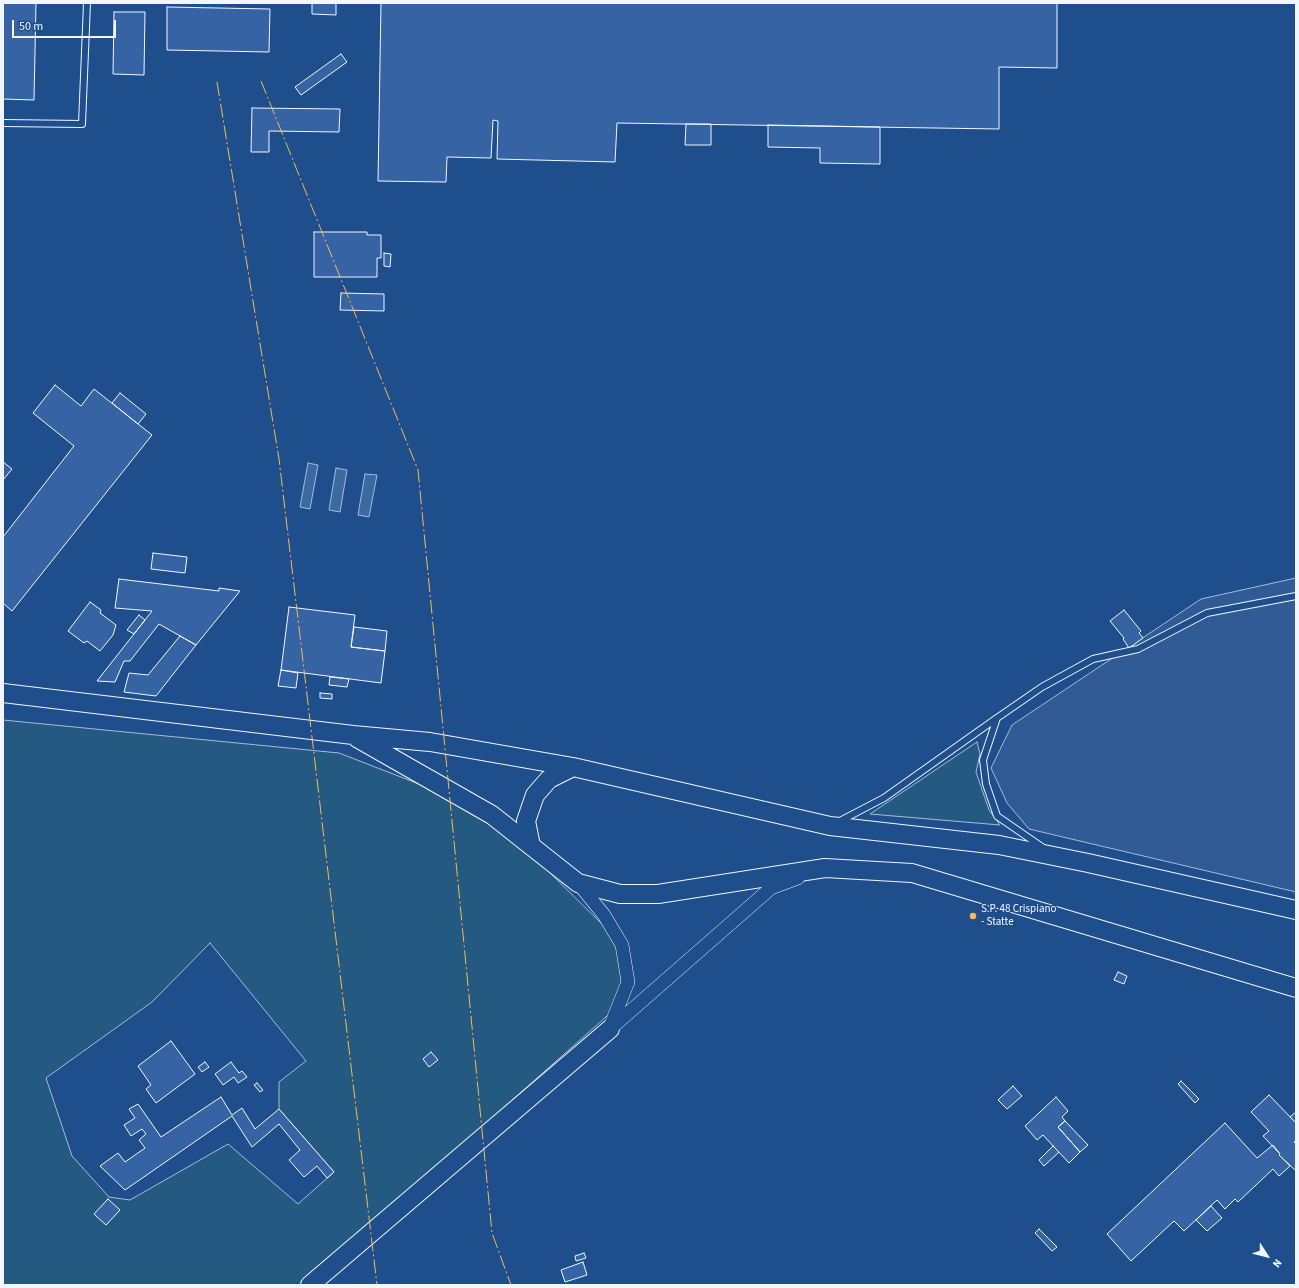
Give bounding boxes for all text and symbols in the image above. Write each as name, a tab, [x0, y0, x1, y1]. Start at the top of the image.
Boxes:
scale bar	[14, 12, 118, 38]
text: 50 m	[19, 18, 43, 35]
place label: S.P. 48 Crispiano - Statte	[981, 903, 1056, 929]
marker: S.P. 48 Crispiano - Statte	[968, 911, 978, 921]
north arrow	[1247, 1236, 1287, 1276]
text: N	[1269, 1256, 1285, 1271]

